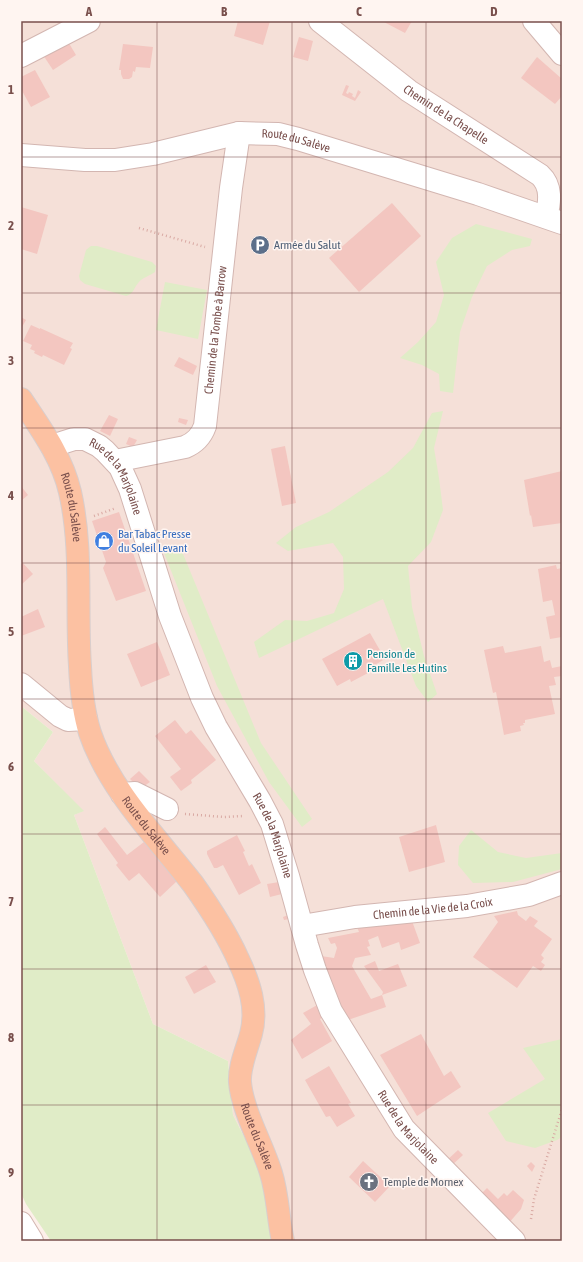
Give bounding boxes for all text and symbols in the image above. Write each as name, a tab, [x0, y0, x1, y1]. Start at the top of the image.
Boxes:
text: A	[85, 4, 93, 19]
text: B	[221, 4, 228, 19]
text: C	[356, 4, 362, 19]
text: D	[490, 4, 498, 19]
text: 1	[8, 82, 14, 97]
street label: Chemin de la Chapelle	[400, 82, 491, 147]
street label: Route du Salève	[261, 127, 332, 155]
text: 2	[8, 218, 14, 233]
parking icon: Armée du Salut	[249, 234, 271, 256]
place label: Armée du Salut	[274, 238, 341, 252]
street label: Chemin de la Tombe à Barrow	[202, 265, 229, 395]
text: 3	[8, 353, 14, 368]
street label: Rue de la Marjolaine	[87, 435, 145, 517]
street label: Route du Salève	[58, 471, 84, 542]
text: 4	[7, 488, 14, 503]
place label: Bar Tabac Presse du Soleil Levant	[118, 527, 191, 555]
shop icon: Bar Tabac Presse du Soleil Levant	[93, 530, 115, 552]
text: 5	[8, 624, 14, 639]
place label: Pension de Famille Les Hutins	[367, 647, 447, 675]
building icon: Pension de Famille Les Hutins	[342, 650, 364, 672]
text: 6	[8, 759, 14, 774]
street label: Rue de la Marjolaine	[250, 790, 295, 880]
street label: Route du Salève	[119, 794, 173, 858]
text: 7	[8, 894, 14, 909]
street label: Chemin de la Vie de la Croix	[372, 895, 494, 922]
text: 8	[8, 1030, 14, 1045]
street label: Rue de la Marjolaine	[375, 1088, 441, 1167]
street label: Route du Salève	[238, 1101, 276, 1171]
text: 9	[8, 1165, 14, 1180]
church icon: Temple de Mornex	[358, 1171, 380, 1193]
place label: Temple de Mornex	[383, 1175, 464, 1189]

